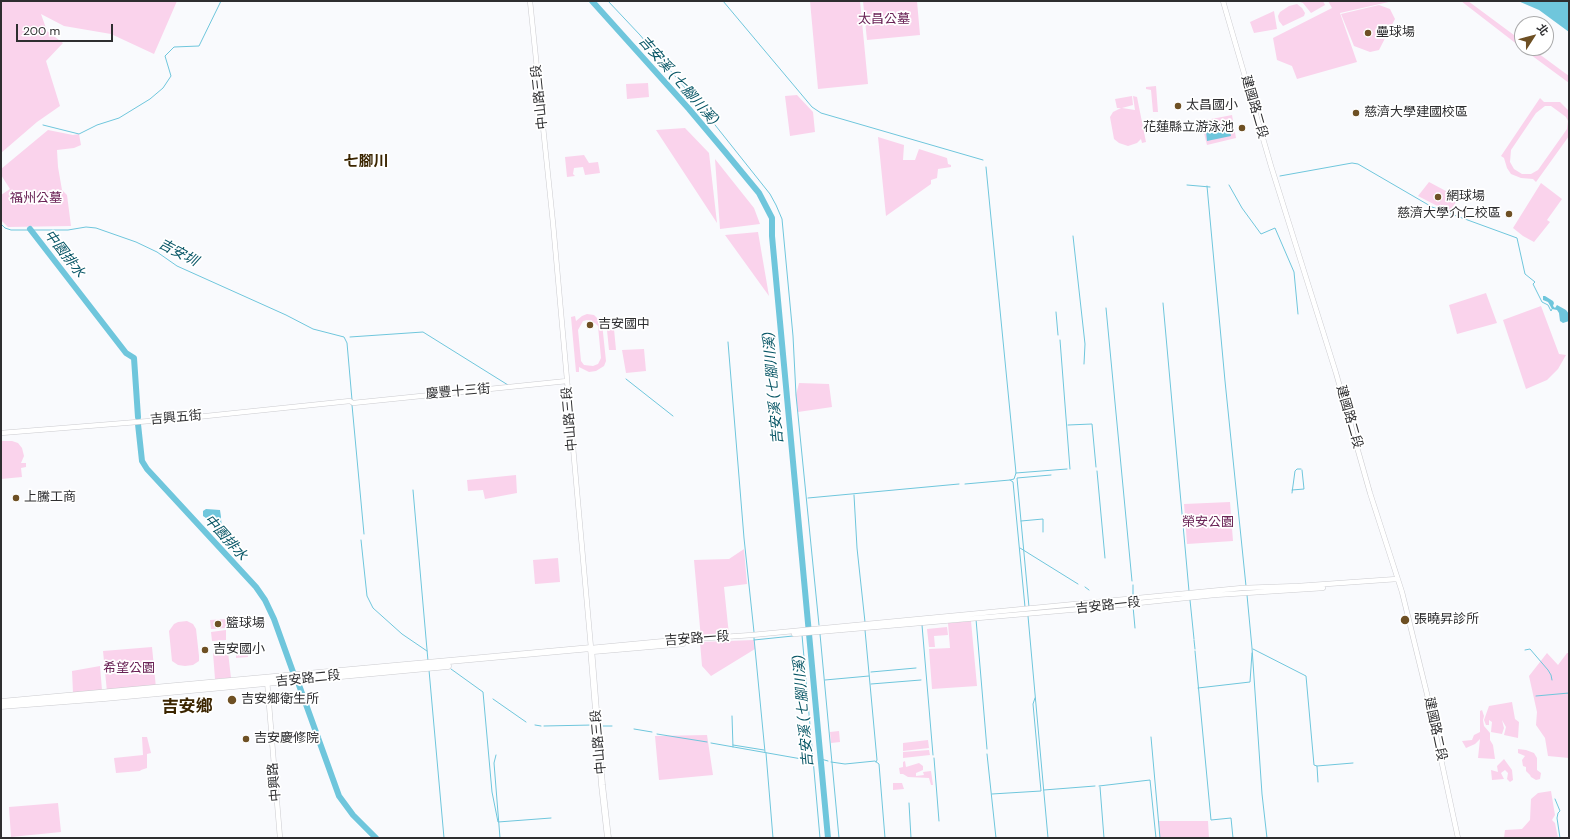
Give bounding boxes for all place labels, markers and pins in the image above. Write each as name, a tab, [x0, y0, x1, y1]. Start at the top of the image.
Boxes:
place label: 壘球場	[1376, 25, 1415, 41]
marker: 壘球場	[1363, 28, 1373, 38]
place label: 太昌國小	[1186, 98, 1238, 114]
marker: 太昌國小	[1173, 101, 1183, 111]
place label: 慈濟大學建國校區	[1364, 105, 1468, 121]
marker: 慈濟大學建國校區	[1351, 108, 1361, 118]
place label: 花蓮縣立游泳池	[1143, 120, 1234, 136]
marker: 花蓮縣立游泳池	[1237, 123, 1247, 133]
place label: 網球場	[1446, 189, 1485, 205]
marker: 網球場	[1433, 192, 1443, 202]
place label: 慈濟大學介仁校區	[1397, 206, 1501, 222]
marker: 慈濟大學介仁校區	[1504, 209, 1514, 219]
place label: 吉安國中	[598, 317, 650, 333]
marker: 吉安國中	[585, 320, 595, 330]
place label: 上騰工商	[24, 490, 76, 506]
marker: 上騰工商	[11, 493, 21, 503]
place label: 張曉昇診所	[1414, 612, 1479, 628]
marker: 張曉昇診所	[1399, 614, 1411, 626]
place label: 籃球場	[226, 616, 265, 632]
marker: 籃球場	[213, 619, 223, 629]
place label: 吉安國小	[213, 642, 265, 658]
marker: 吉安國小	[200, 645, 210, 655]
place label: 吉安鄉衛生所	[241, 692, 319, 708]
marker: 吉安鄉衛生所	[226, 694, 238, 706]
place label: 吉安慶修院	[254, 731, 319, 747]
marker: 吉安慶修院	[241, 734, 251, 744]

